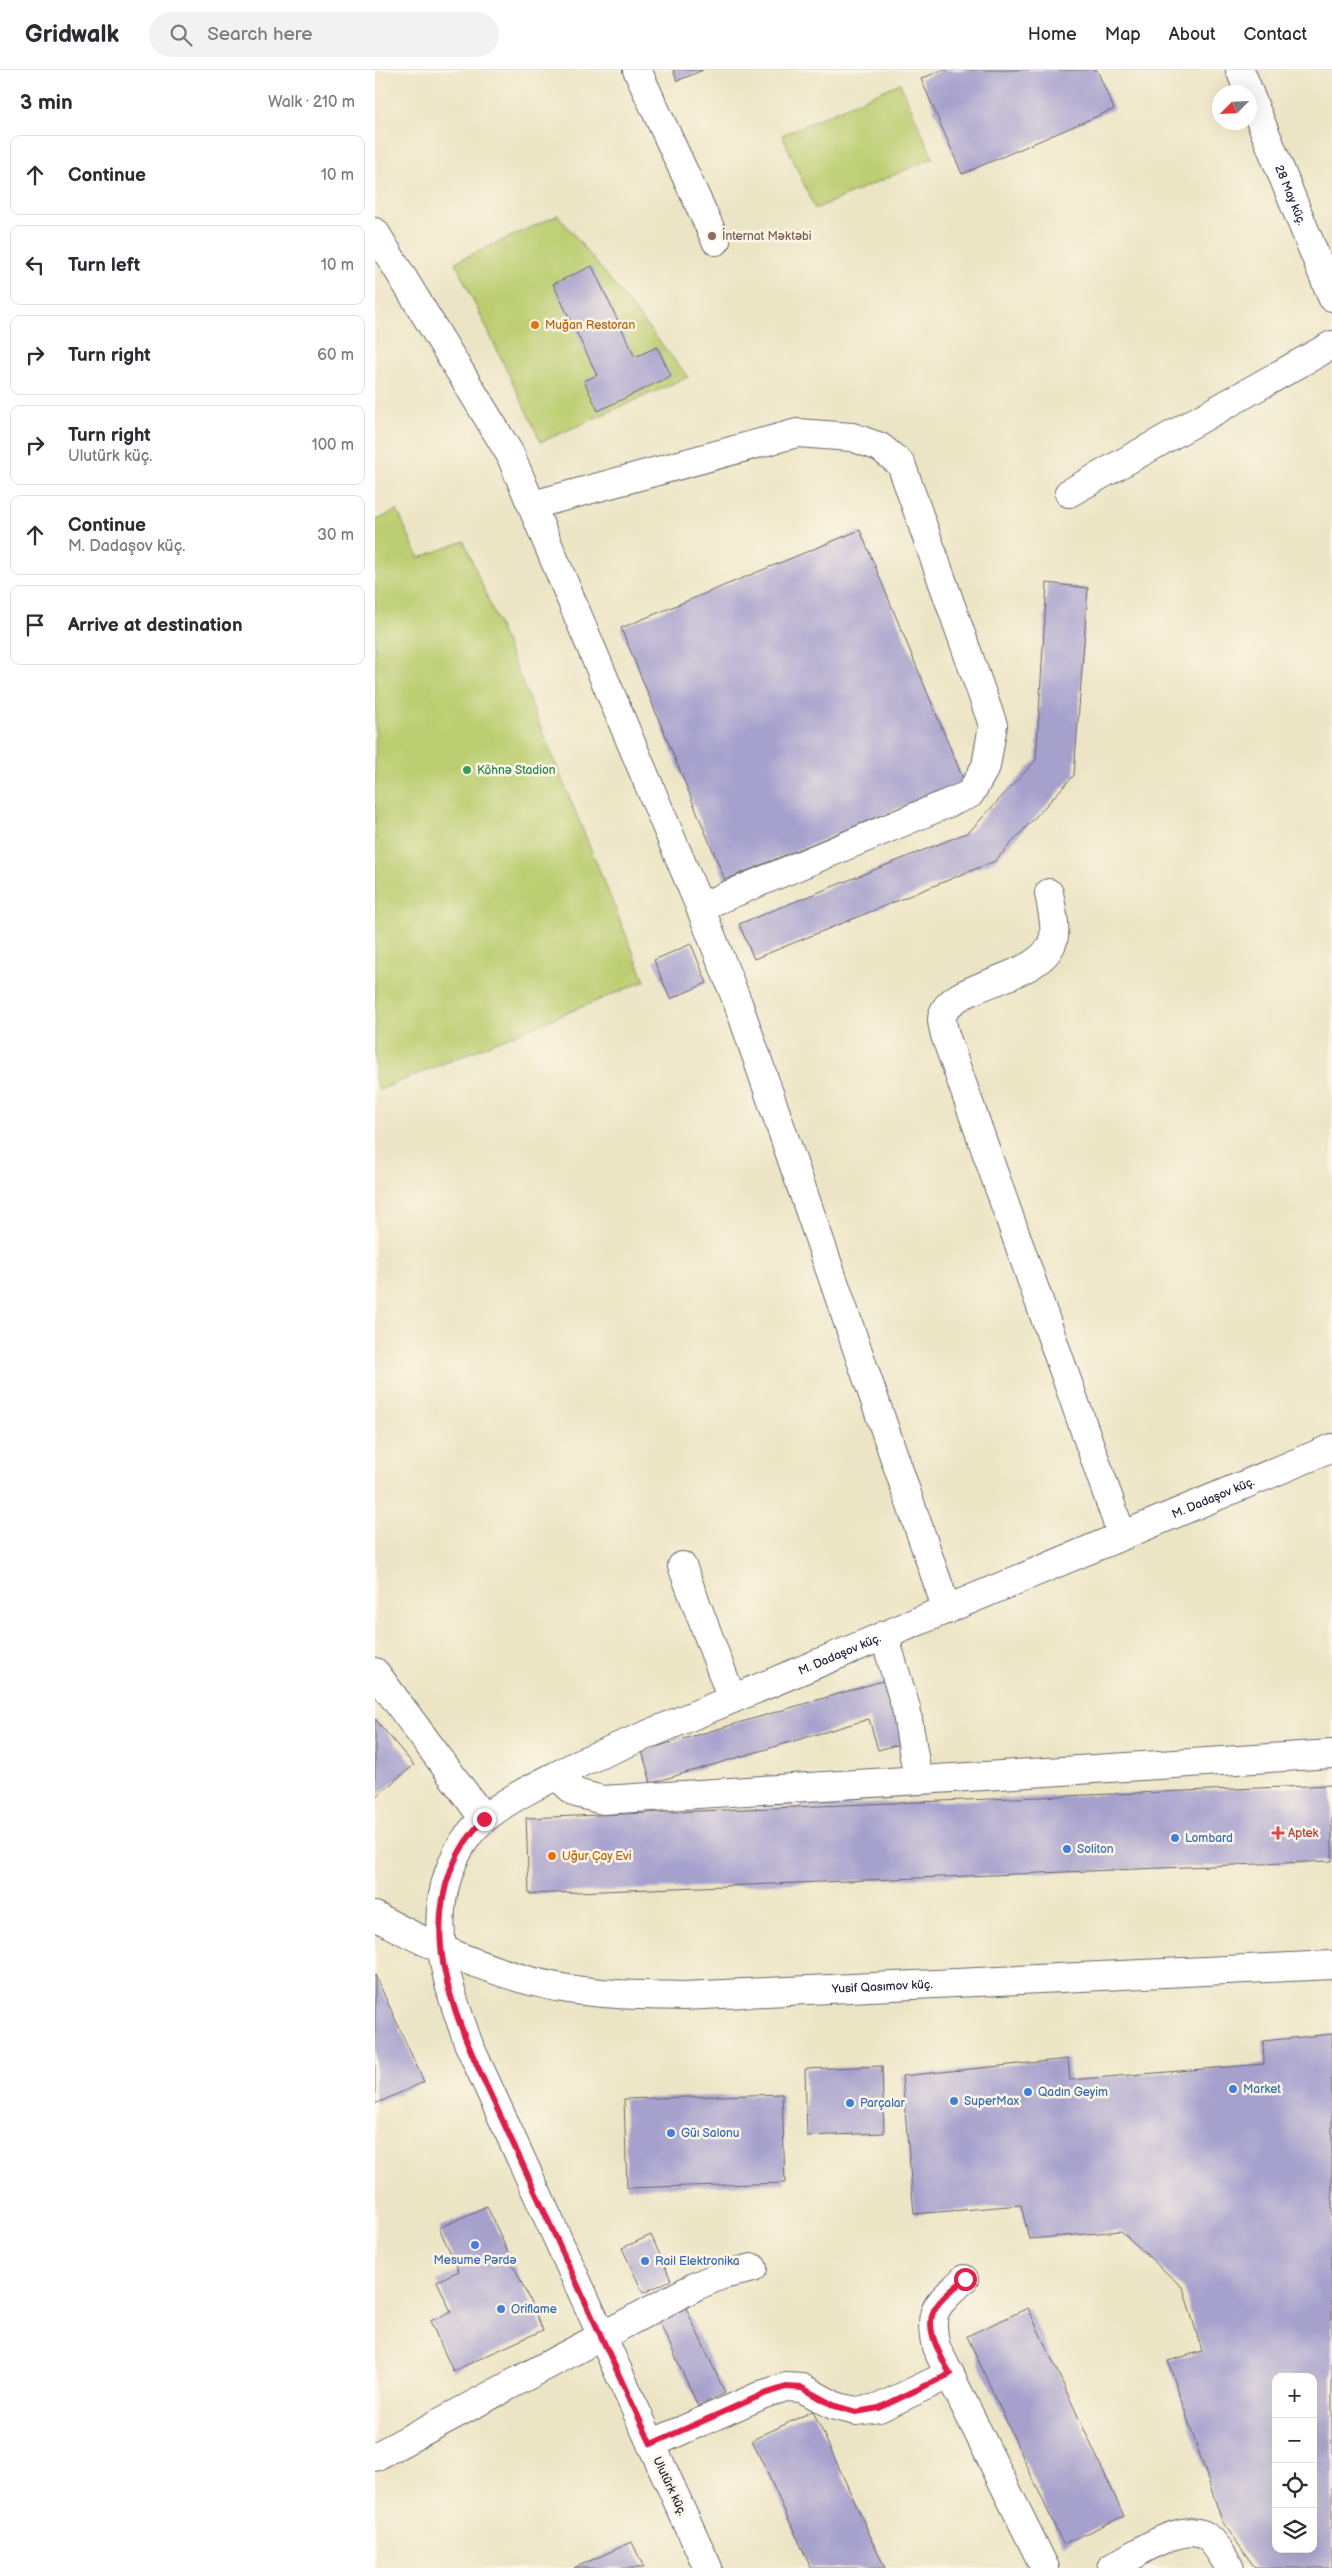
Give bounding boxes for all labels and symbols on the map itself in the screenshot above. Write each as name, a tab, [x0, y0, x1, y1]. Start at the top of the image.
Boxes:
north arrow	[1212, 85, 1257, 130]
street label: 28 May küç.	[1271, 163, 1309, 227]
place label: İnternat Məktəbi	[722, 228, 812, 244]
marker: İnternat Məktəbi	[706, 230, 718, 242]
place label: Muğan Restoran	[545, 318, 635, 333]
marker: Muğan Restoran	[529, 319, 541, 331]
place label: Köhnə Stadion	[477, 763, 556, 778]
marker: Köhnə Stadion	[461, 764, 473, 776]
street label: M. Dadaşov küç.	[1170, 1474, 1257, 1522]
street label: M. Dadaşov küç.	[796, 1631, 883, 1679]
route end	[473, 1808, 496, 1831]
place label: Aptek	[1288, 1826, 1319, 1841]
marker: Aptek	[1272, 1827, 1284, 1839]
place label: Lombard	[1185, 1831, 1233, 1846]
marker: Lombard	[1169, 1832, 1181, 1844]
place label: Soliton	[1077, 1842, 1114, 1857]
marker: Soliton	[1061, 1843, 1073, 1855]
place label: Uğur Çay Evi	[562, 1849, 632, 1864]
marker: Uğur Çay Evi	[546, 1850, 558, 1862]
street label: Yusif Qasımov küç.	[831, 1977, 933, 1997]
place label: Market	[1243, 2082, 1281, 2097]
marker: Market	[1227, 2083, 1239, 2095]
place label: Qadın Geyim	[1038, 2085, 1108, 2100]
marker: Qadın Geyim	[1022, 2086, 1034, 2098]
place label: SuperMax	[964, 2094, 1020, 2109]
marker: SuperMax	[948, 2095, 960, 2107]
place label: Parçalar	[860, 2096, 906, 2111]
marker: Parçalar	[844, 2097, 856, 2109]
place label: Güı Salonu	[681, 2126, 739, 2141]
marker: Güı Salonu	[665, 2127, 677, 2139]
marker: Mesume Pərdə	[469, 2239, 481, 2251]
place label: Mesume Pərdə	[433, 2253, 517, 2268]
place label: Rail Elektronika	[655, 2254, 740, 2269]
marker: Rail Elektronika	[639, 2255, 651, 2267]
route start	[954, 2268, 977, 2291]
place label: Oriflame	[511, 2302, 557, 2317]
marker: Oriflame	[495, 2303, 507, 2315]
street label: Ulutürk küç.	[649, 2454, 690, 2518]

